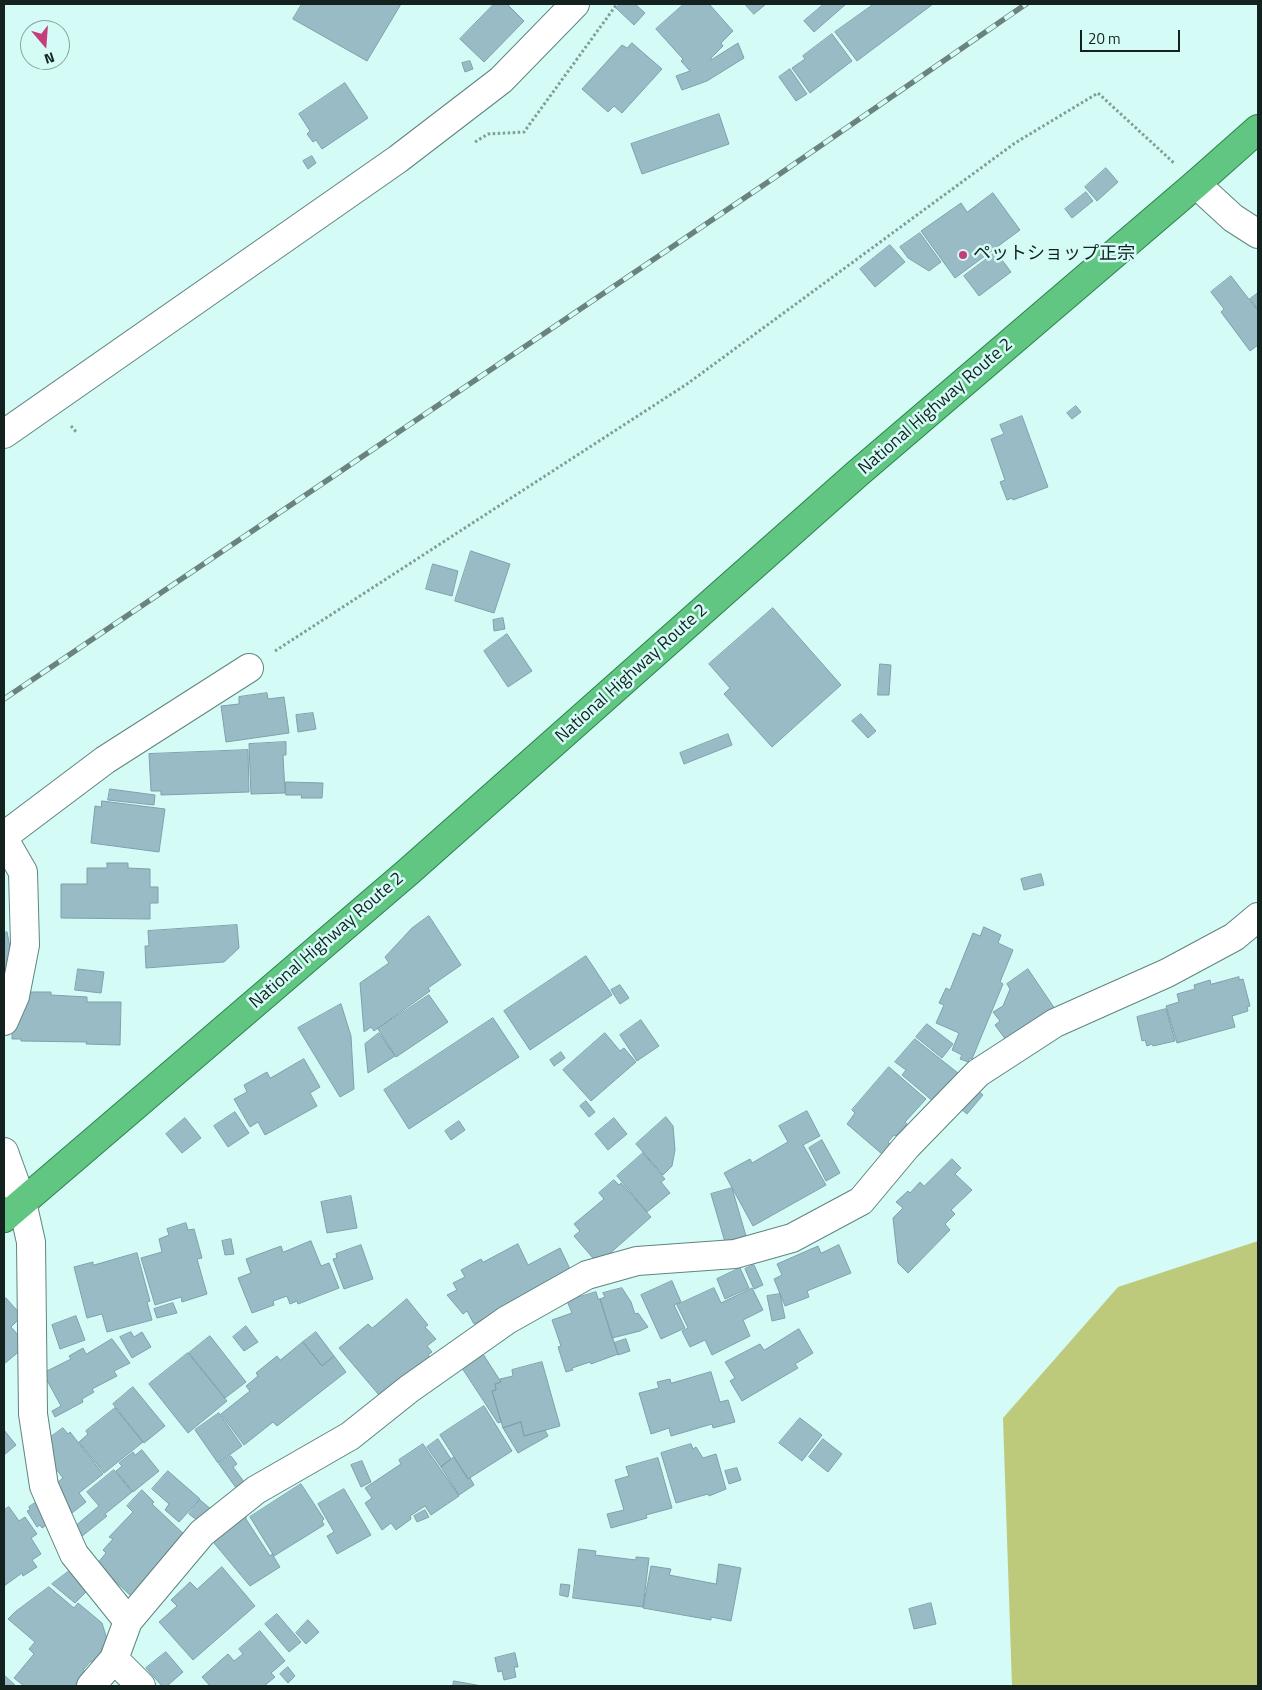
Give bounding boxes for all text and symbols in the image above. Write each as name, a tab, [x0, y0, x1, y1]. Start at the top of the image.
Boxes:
north arrow	[20, 20, 70, 70]
scale bar	[1082, 20, 1182, 52]
text: 20 m	[1088, 27, 1121, 50]
text: N	[42, 47, 57, 70]
place label: ペットショップ正宗	[973, 244, 1135, 266]
marker: ペットショップ正宗	[957, 249, 969, 261]
street label: National Highway Route 2	[854, 334, 1018, 480]
street label: National Highway Route 2	[551, 600, 713, 748]
street label: National Highway Route 2	[245, 868, 409, 1014]

